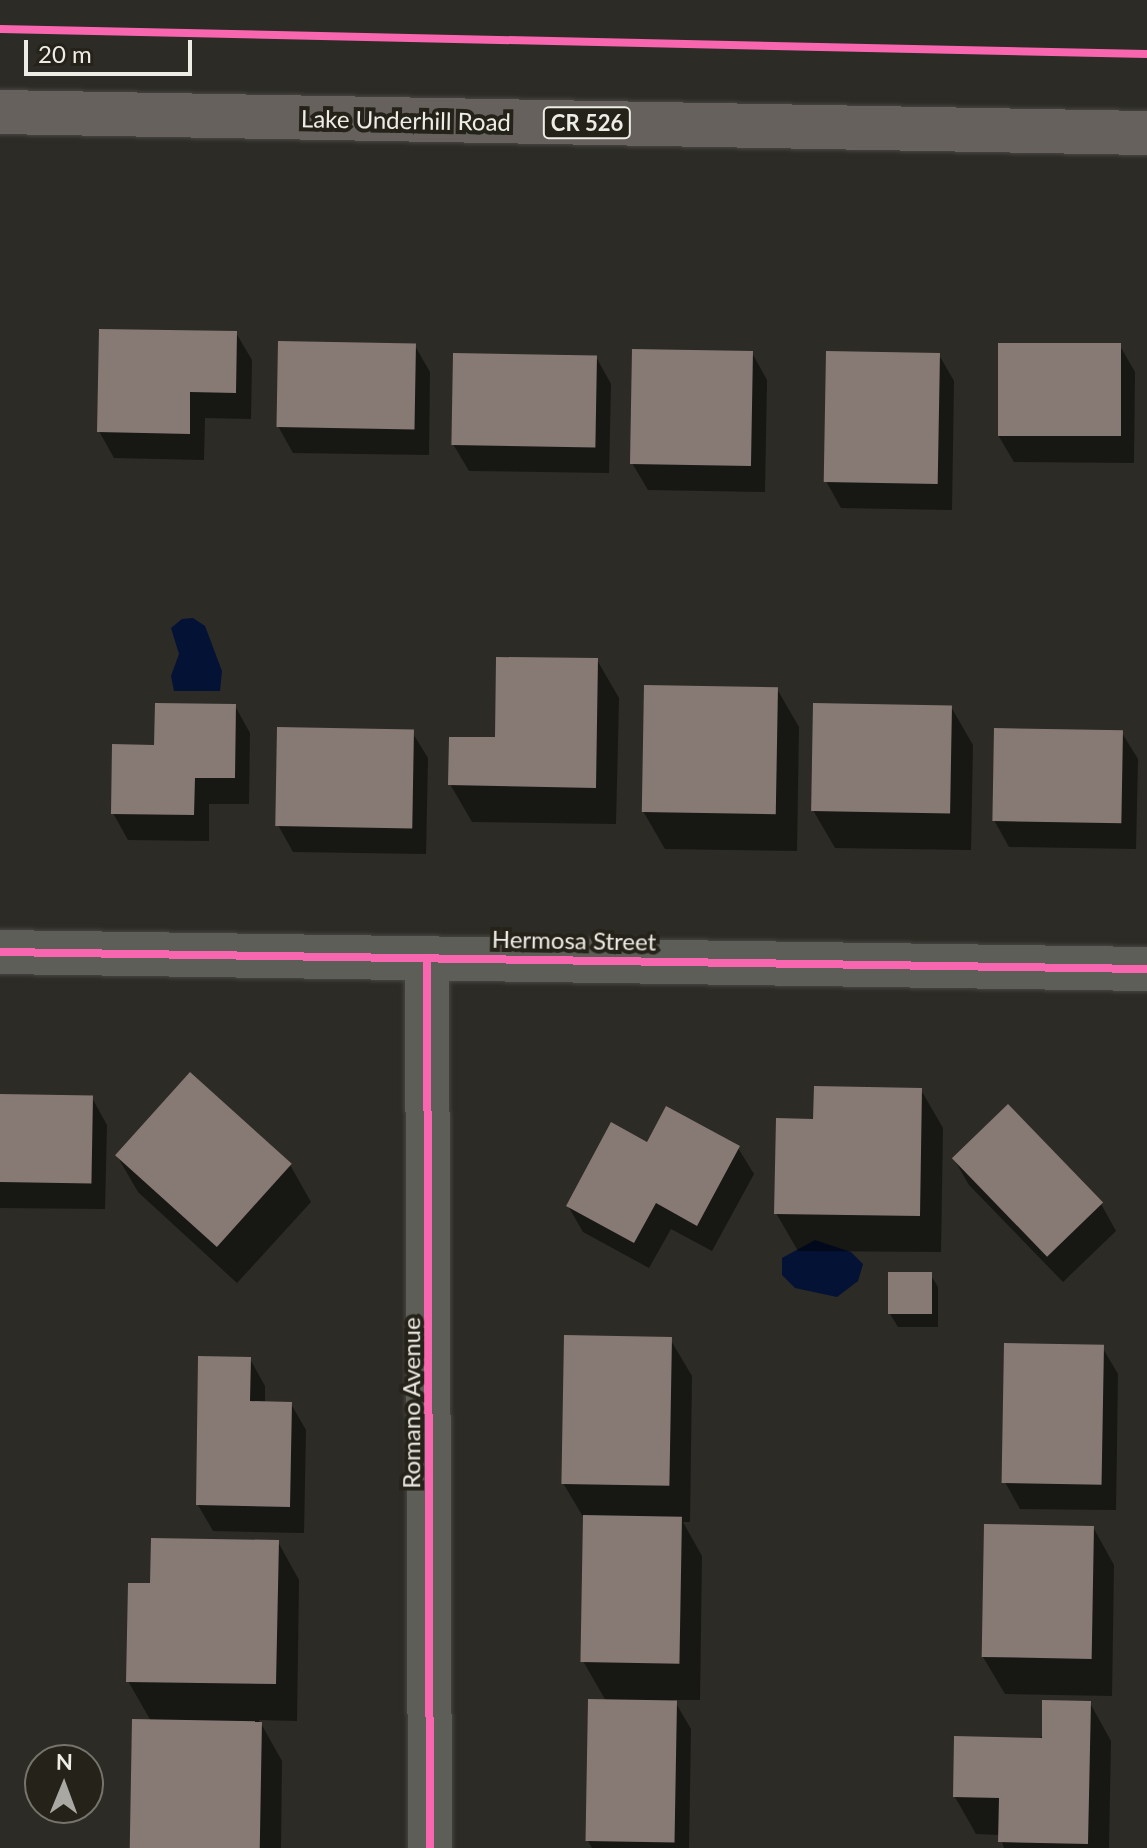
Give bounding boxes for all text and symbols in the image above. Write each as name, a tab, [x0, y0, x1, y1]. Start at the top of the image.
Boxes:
scale bar	[28, 24, 196, 74]
text: 20 m	[38, 39, 92, 68]
street label: Lake Underhill Road	[301, 104, 511, 136]
road number: CR 526	[541, 105, 633, 141]
street label: Hermosa Street	[492, 924, 656, 956]
street label: Romano Avenue	[397, 1317, 425, 1489]
north arrow	[24, 1744, 104, 1824]
text: N	[56, 1748, 73, 1775]

